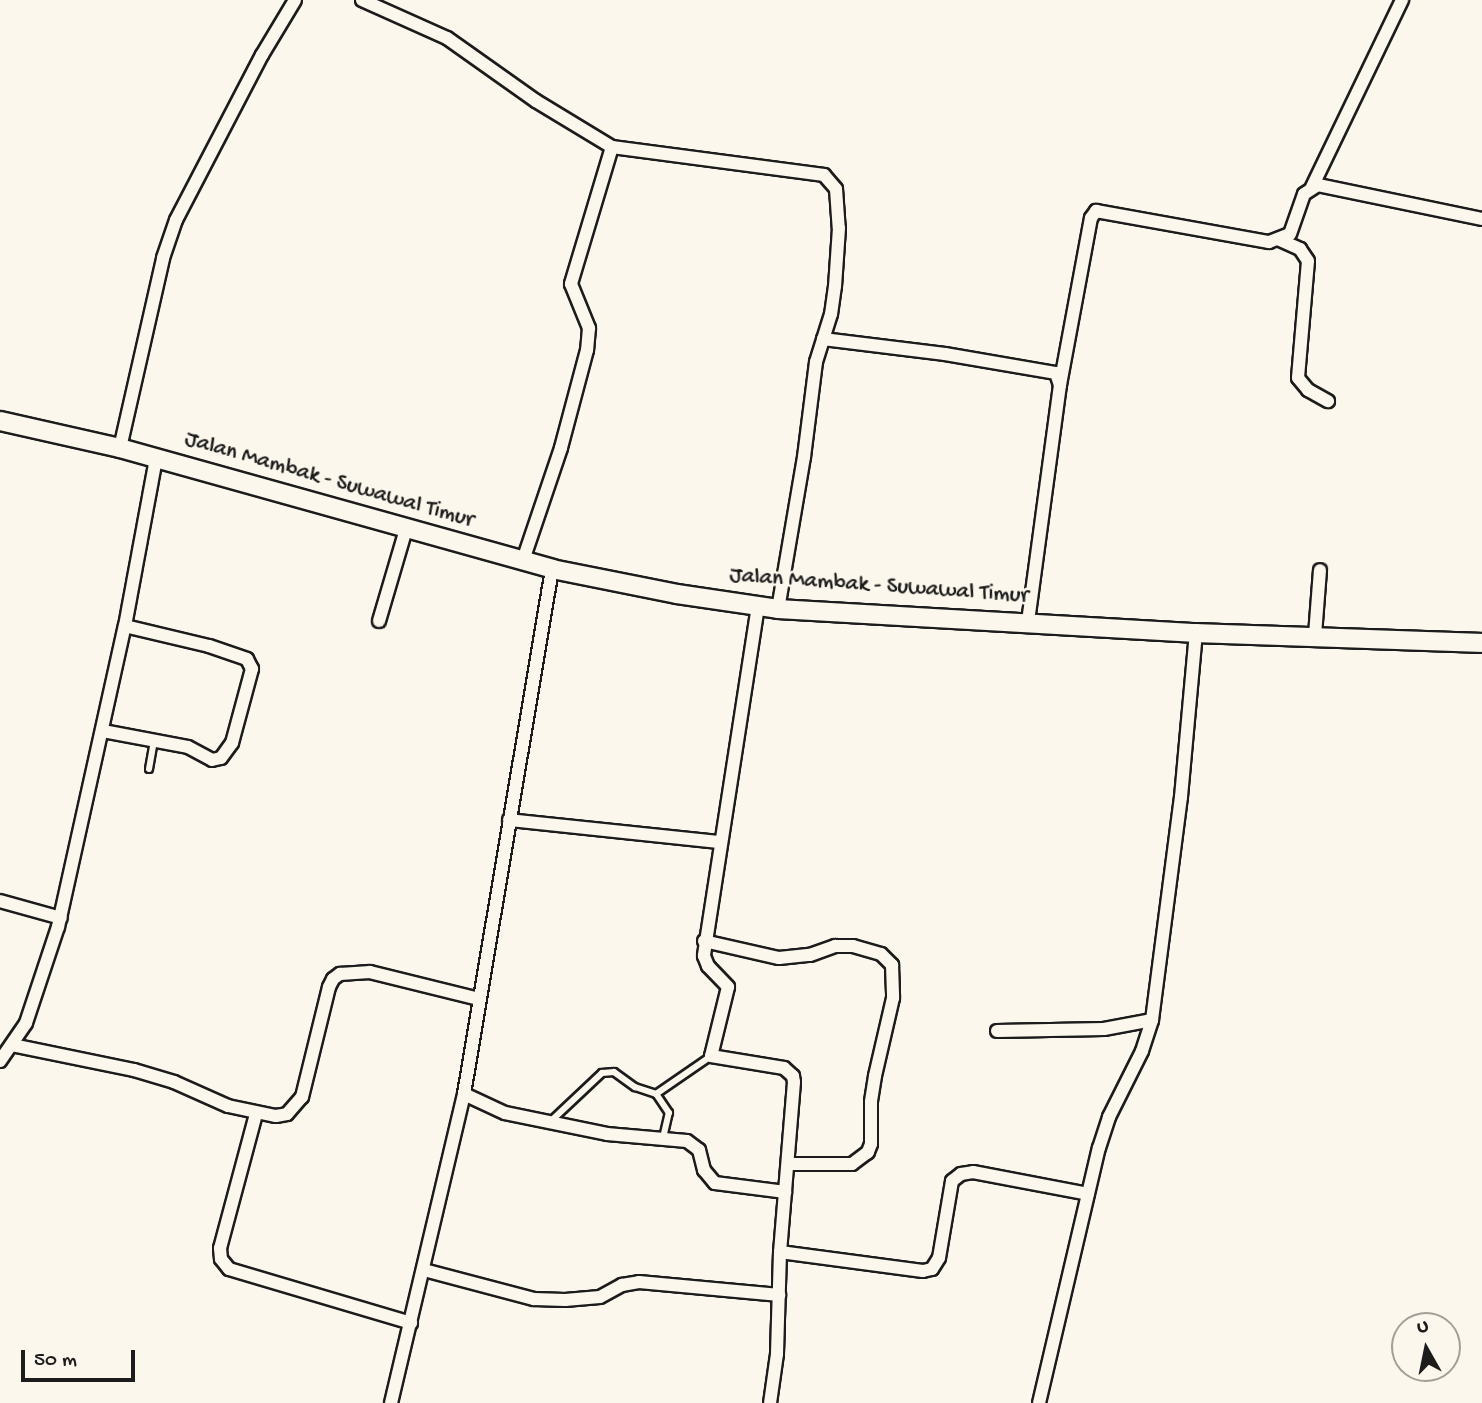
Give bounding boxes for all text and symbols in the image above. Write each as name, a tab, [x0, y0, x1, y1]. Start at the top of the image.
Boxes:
street label: Jalan Mambak - Suwawal Timur	[181, 426, 477, 536]
street label: Jalan Mambak - Suwawal Timur	[729, 563, 1029, 611]
north arrow	[1391, 1312, 1461, 1382]
text: U	[1416, 1316, 1430, 1340]
scale bar	[24, 1336, 138, 1380]
text: 50 m	[34, 1349, 77, 1374]

